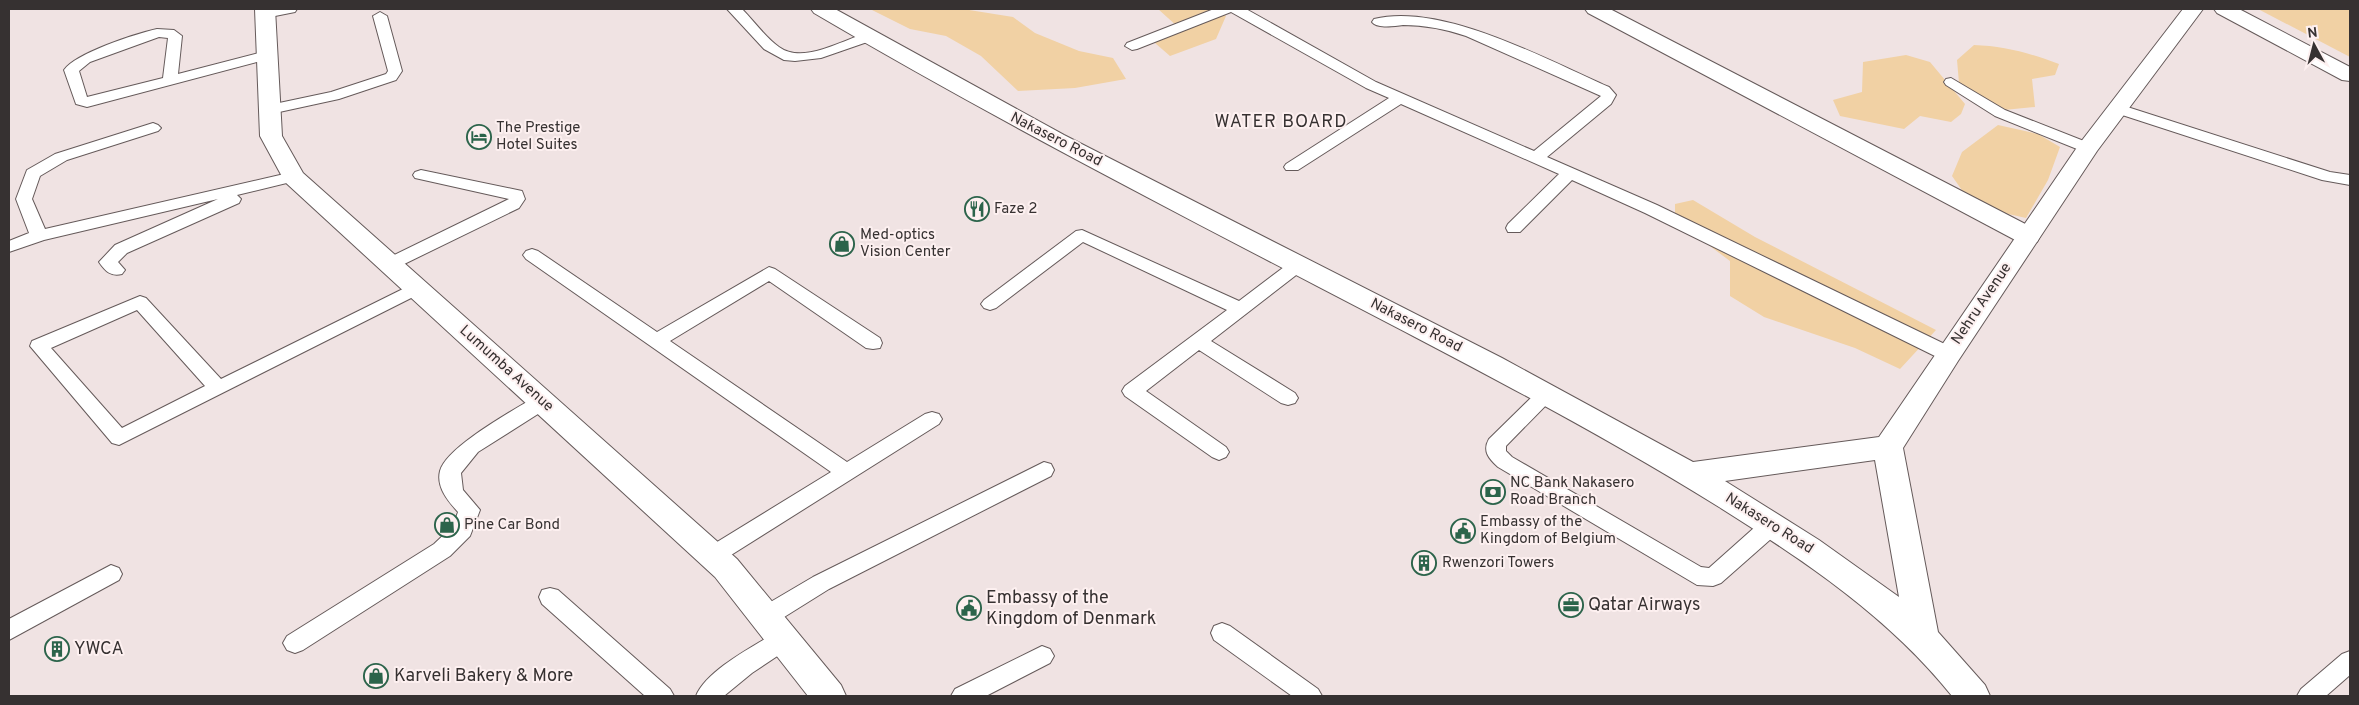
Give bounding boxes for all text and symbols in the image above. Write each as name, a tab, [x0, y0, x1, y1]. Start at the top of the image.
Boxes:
north arrow	[2289, 20, 2339, 70]
text: N	[2307, 25, 2319, 43]
street label: Nakasero Road	[1007, 109, 1105, 171]
district label: WATER BOARD	[1215, 111, 1347, 134]
place label: The Prestige Hotel Suites	[496, 119, 580, 155]
hotel icon: The Prestige Hotel Suites	[466, 124, 492, 150]
restaurant icon: Faze 2	[964, 196, 990, 222]
place label: Faze 2	[994, 200, 1037, 219]
place label: Med-optics Vision Center	[860, 226, 951, 262]
shop icon: Med-optics Vision Center	[829, 231, 855, 257]
street label: Nehru Avenue	[1948, 259, 2016, 349]
street label: Nakasero Road	[1367, 295, 1465, 357]
street label: Lumumba Avenue	[455, 322, 557, 416]
place label: NC Bank Nakasero Road Branch	[1510, 474, 1634, 510]
bank icon: NC Bank Nakasero Road Branch	[1480, 479, 1506, 505]
street label: Nakasero Road	[1721, 489, 1817, 559]
shop icon: Pine Car Bond	[434, 512, 460, 538]
place label: Embassy of the Kingdom of Belgium	[1480, 513, 1616, 549]
place label: Pine Car Bond	[464, 516, 560, 535]
public building icon: Embassy of the Kingdom of Belgium	[1450, 518, 1476, 544]
building icon: Rwenzori Towers	[1411, 550, 1437, 576]
place label: Rwenzori Towers	[1442, 554, 1554, 573]
place label: Embassy of the Kingdom of Denmark	[986, 587, 1156, 631]
office icon: Qatar Airways	[1558, 592, 1584, 618]
place label: Qatar Airways	[1588, 594, 1700, 617]
public building icon: Embassy of the Kingdom of Denmark	[956, 595, 982, 621]
building icon: YWCA	[44, 636, 70, 662]
place label: YWCA	[74, 638, 124, 661]
shop icon: Karveli Bakery & More	[363, 663, 389, 689]
place label: Karveli Bakery & More	[394, 665, 573, 688]

